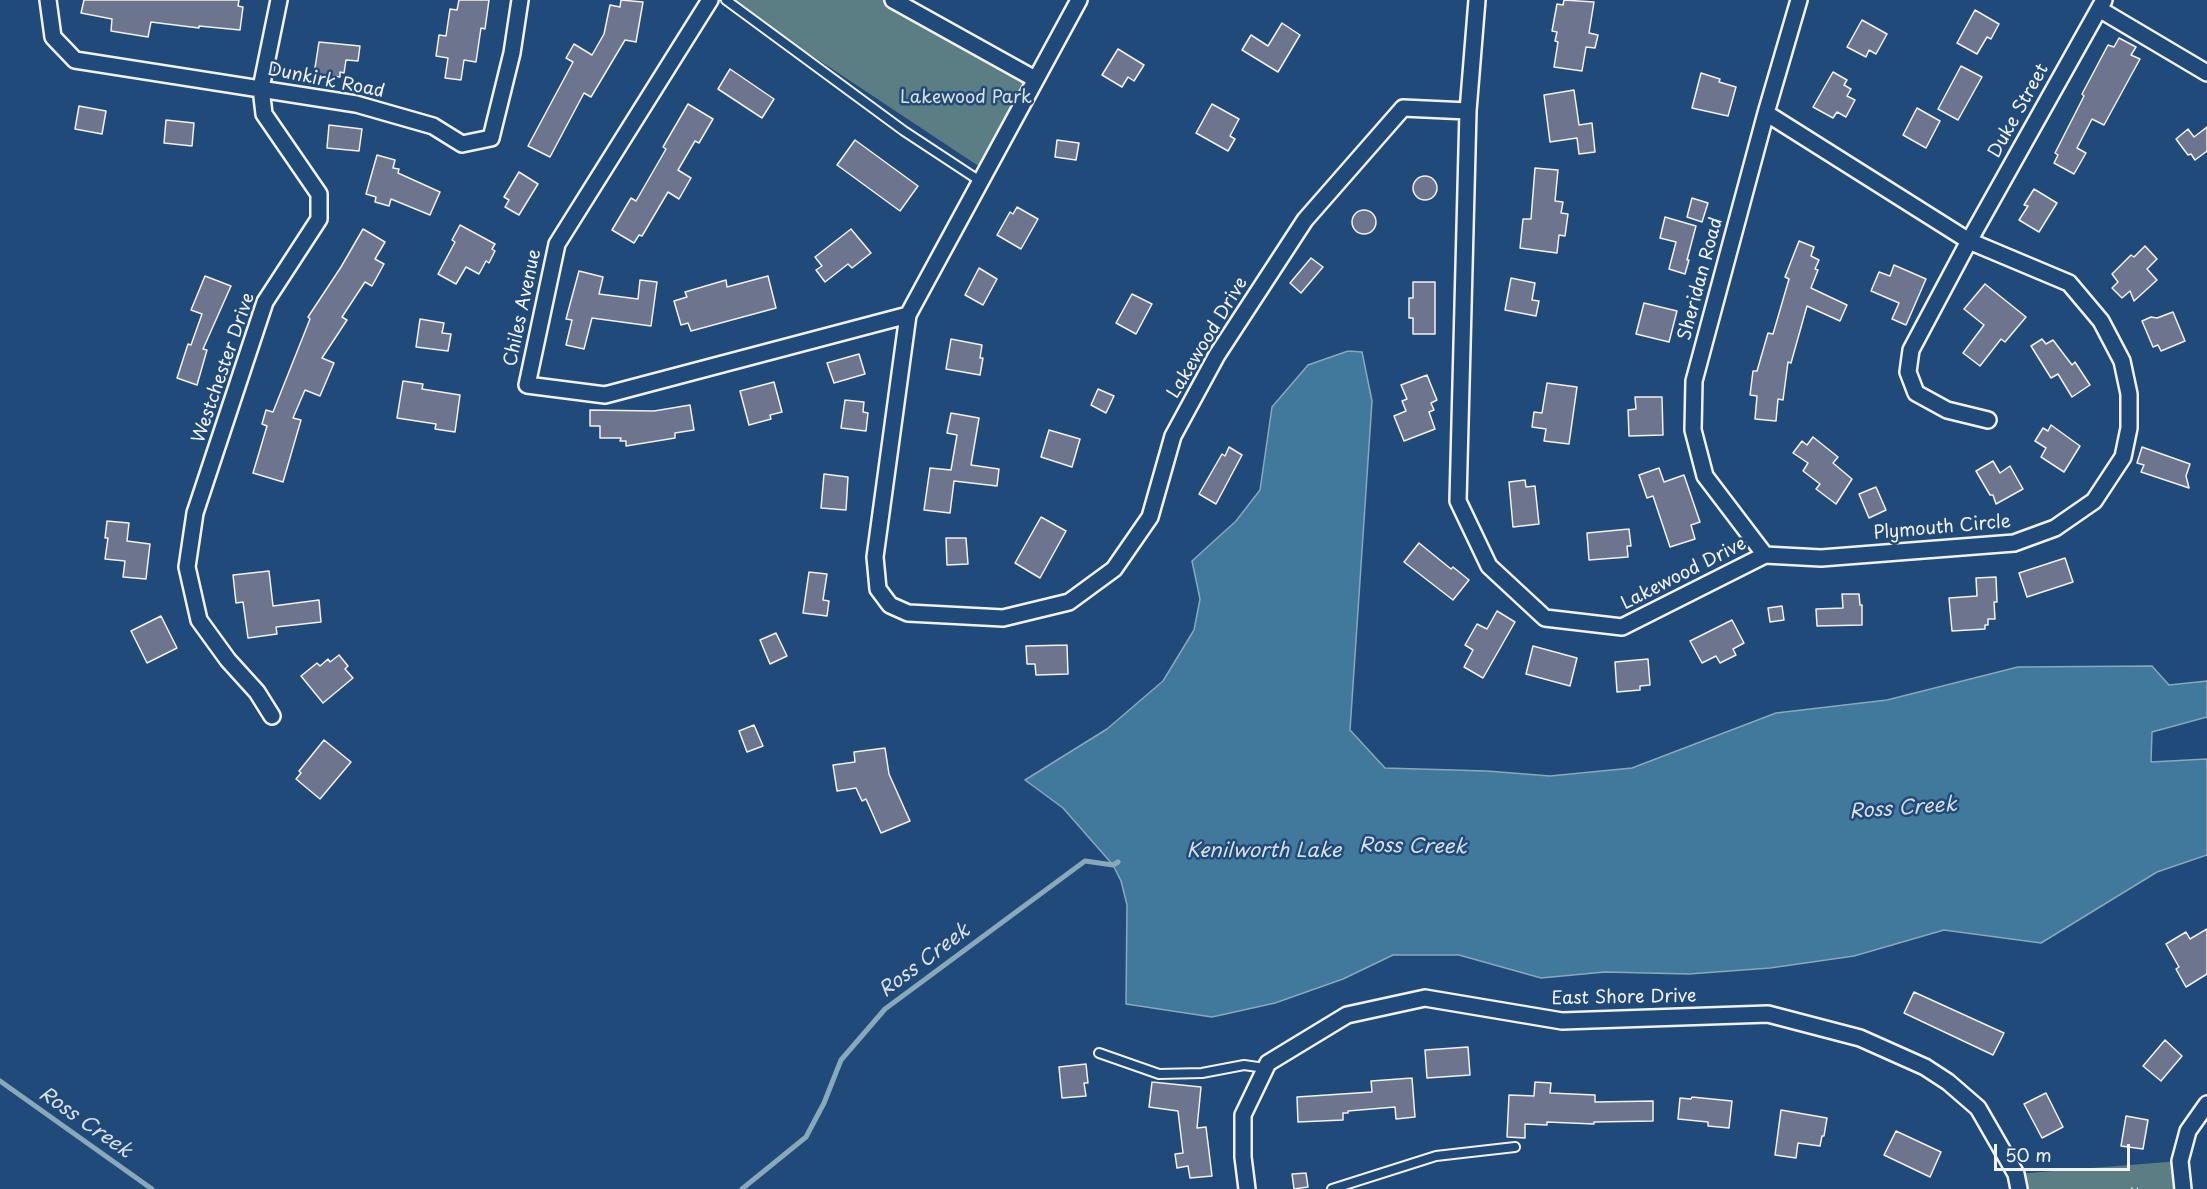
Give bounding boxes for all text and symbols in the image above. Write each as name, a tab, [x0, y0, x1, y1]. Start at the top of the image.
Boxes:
street label: Dunkirk Road	[266, 59, 386, 103]
street label: Duke Street	[1984, 60, 2054, 162]
park label: Lakewood Park	[900, 87, 1032, 109]
street label: Sheridan Road	[1674, 215, 1728, 343]
street label: Chiles Avenue	[500, 247, 546, 369]
street label: Lakewood Drive	[1163, 273, 1253, 403]
street label: Westchester Drive	[188, 290, 260, 446]
street label: Plymouth Circle	[1872, 511, 2012, 545]
street label: Lakewood Drive	[1618, 533, 1750, 615]
water label: Ross Creek	[1848, 793, 1958, 825]
water label: Ross Creek	[1359, 834, 1467, 860]
water label: Kenilworth Lake	[1187, 839, 1341, 863]
water label: Ross Creek	[875, 919, 975, 1003]
street label: East Shore Drive	[1551, 986, 1697, 1010]
water label: Ross Creek	[34, 1082, 136, 1164]
scale bar	[1997, 1132, 2134, 1170]
text: 50 m	[2005, 1141, 2052, 1168]

